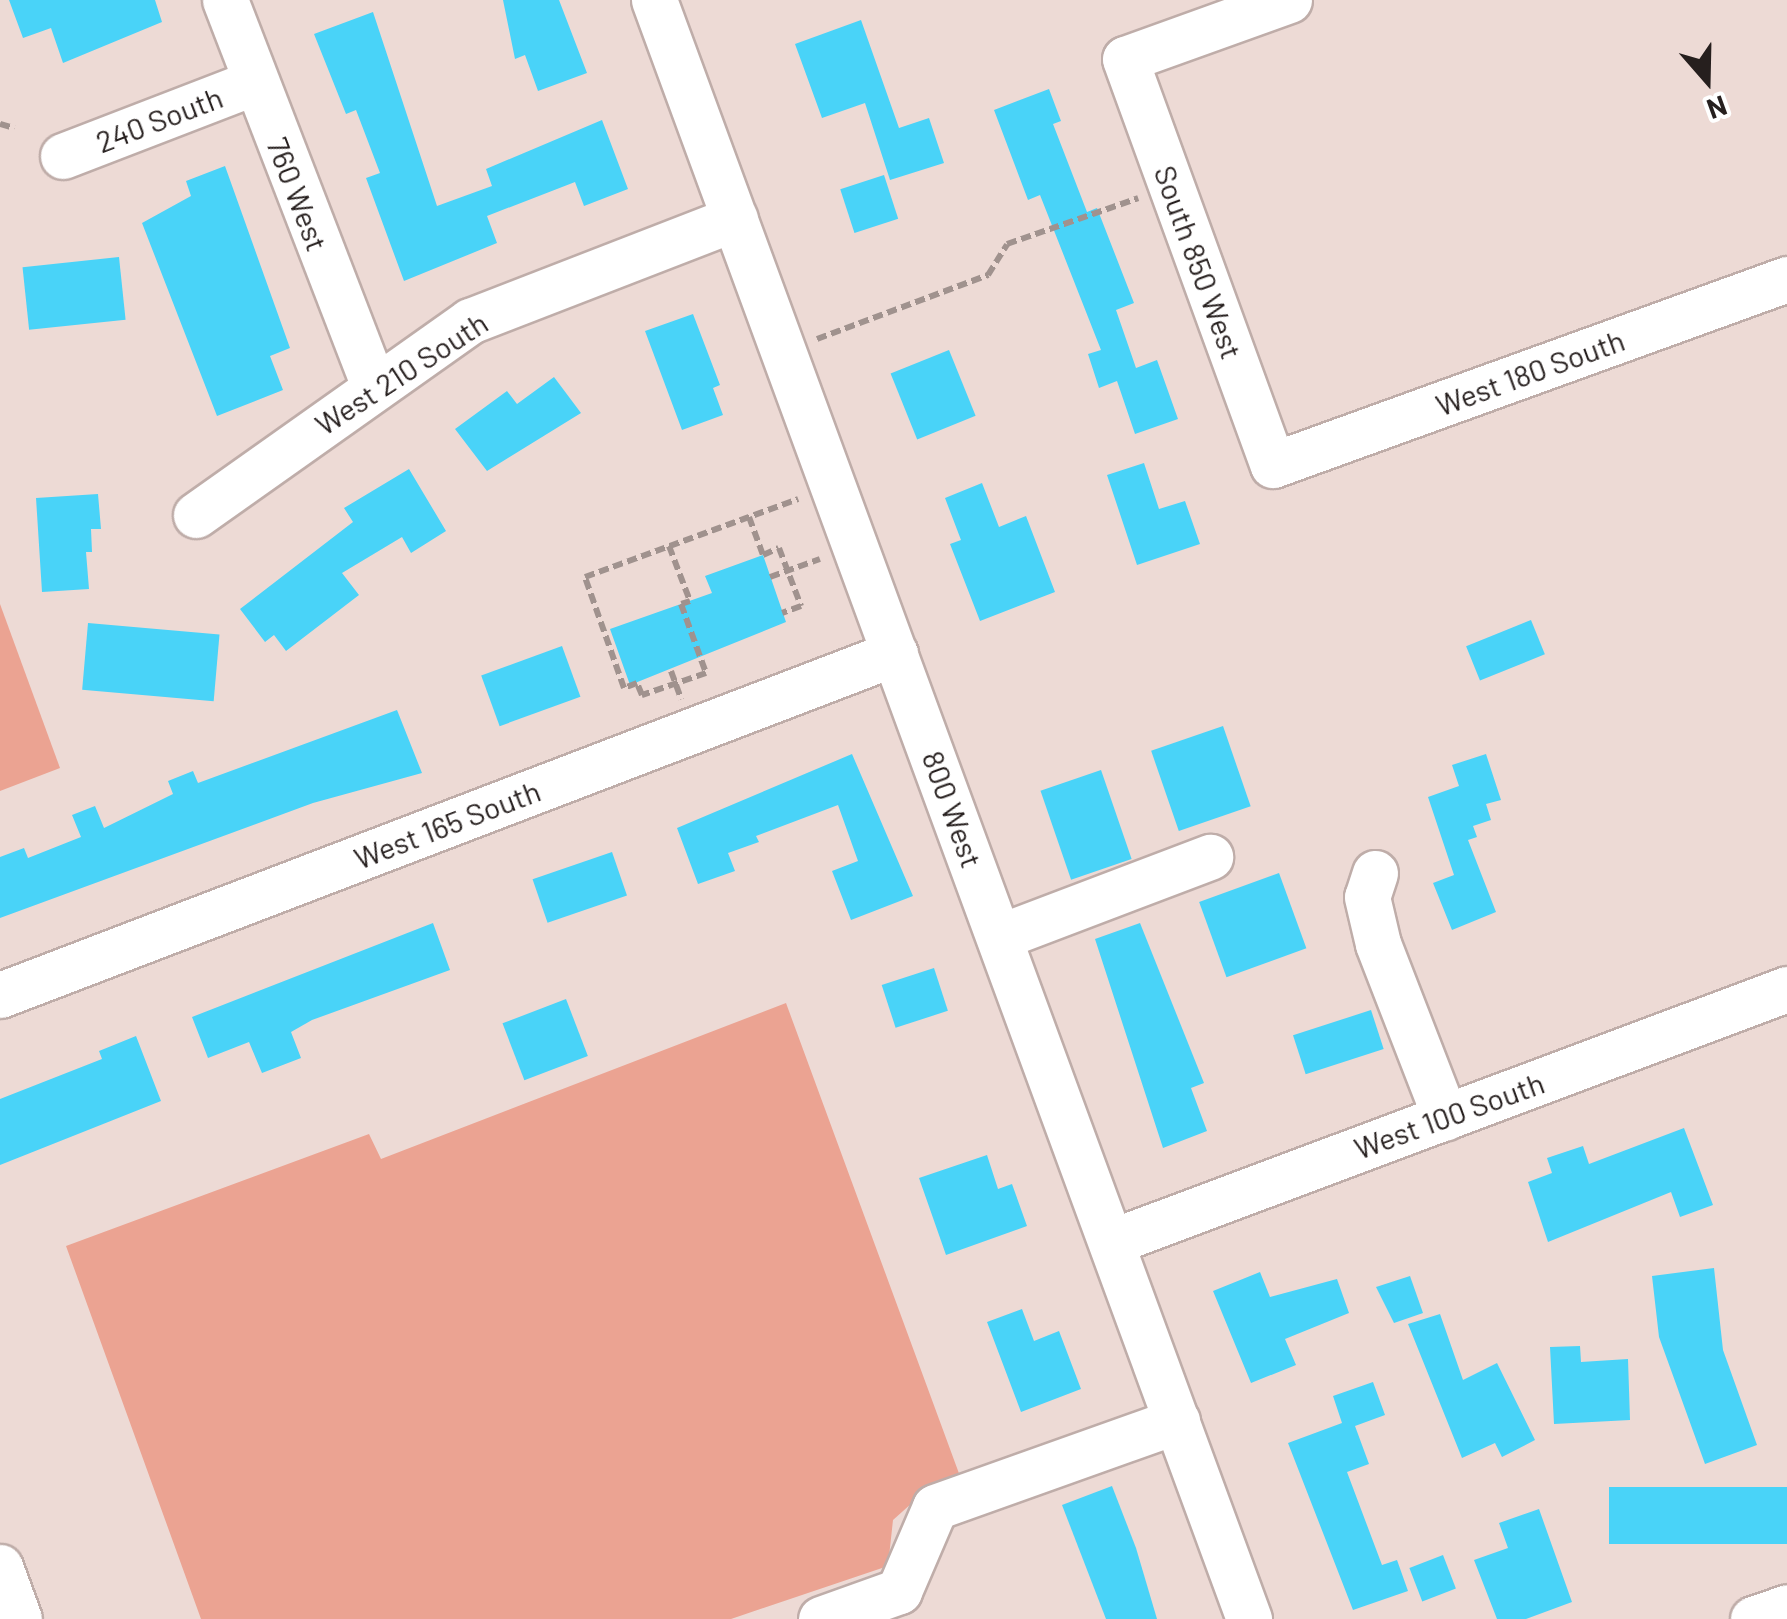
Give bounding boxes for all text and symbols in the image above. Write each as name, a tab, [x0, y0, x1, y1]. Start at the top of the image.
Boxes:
north arrow	[1657, 30, 1757, 130]
street label: 240 South	[91, 78, 227, 160]
text: N	[1703, 89, 1732, 127]
street label: 760 West	[260, 132, 336, 256]
street label: South 850 West	[1147, 160, 1251, 364]
street label: West 210 South	[308, 304, 494, 442]
street label: West 180 South	[1431, 321, 1629, 423]
street label: 800 West	[915, 746, 991, 872]
street label: West 165 South	[349, 772, 545, 876]
street label: West 100 South	[1349, 1064, 1549, 1166]

